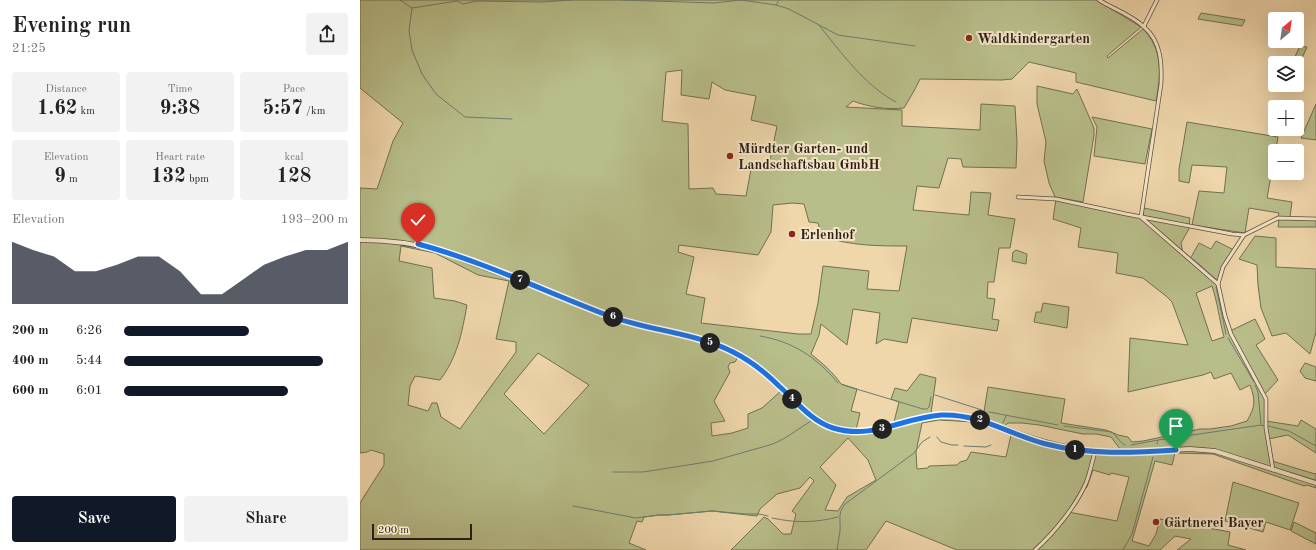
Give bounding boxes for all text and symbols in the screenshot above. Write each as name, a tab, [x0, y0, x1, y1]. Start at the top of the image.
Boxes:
north arrow	[1268, 12, 1304, 48]
map controls	[1268, 12, 1304, 180]
button: share	[306, 13, 348, 55]
text: Evening run	[12, 15, 131, 37]
place label: Waldkindergarten	[977, 32, 1090, 46]
marker: Waldkindergarten	[964, 33, 974, 43]
text: 21:25	[12, 42, 46, 55]
button: layers	[1268, 56, 1304, 92]
text: Distance	[45, 84, 87, 95]
text: Time	[168, 84, 192, 95]
text: Pace	[283, 84, 305, 95]
text: 1.62	[37, 99, 77, 119]
text: 9:38	[160, 99, 200, 119]
text: 5:57	[263, 99, 303, 119]
button: +	[1268, 100, 1304, 136]
text: km	[77, 106, 95, 117]
text: /km	[303, 106, 325, 117]
place label: Mürdter Garten- und Landschaftsbau GmbH	[738, 142, 880, 172]
button: −	[1268, 144, 1304, 180]
marker: Mürdter Garten- und Landschaftsbau GmbH	[725, 151, 735, 161]
text: Elevation	[44, 152, 88, 163]
text: Heart rate	[155, 152, 205, 163]
text: kcal	[285, 152, 303, 163]
text: 9	[54, 167, 66, 187]
text: 132	[151, 167, 186, 187]
text: 128	[277, 167, 311, 187]
text: m	[66, 174, 78, 185]
text: bpm	[186, 174, 209, 185]
pin	[401, 203, 435, 244]
icon: check	[407, 209, 429, 231]
text: Elevation	[12, 213, 65, 226]
text: 193–200 m	[281, 213, 348, 226]
place label: Erlenhof	[800, 228, 855, 242]
marker: Erlenhof	[787, 229, 797, 239]
pin: 7	[510, 270, 530, 290]
text: 7	[517, 274, 523, 285]
pin: 6	[603, 307, 623, 327]
text: 6	[610, 311, 616, 322]
text: 200 m	[12, 324, 49, 337]
text: 6:26	[76, 324, 102, 337]
pin: 5	[700, 333, 720, 353]
text: 5	[707, 337, 713, 348]
text: 400 m	[12, 354, 49, 367]
text: 5:44	[76, 354, 102, 367]
text: 600 m	[12, 384, 49, 397]
text: 6:01	[76, 384, 102, 397]
pin: 4	[782, 389, 802, 409]
text: 4	[789, 393, 795, 404]
pin	[1159, 409, 1193, 450]
pin: 2	[970, 410, 990, 430]
text: 2	[977, 414, 983, 425]
icon: arrive	[1165, 415, 1187, 437]
pin: 3	[872, 419, 892, 439]
text: 3	[879, 423, 885, 434]
pin: 1	[1065, 440, 1085, 460]
text: 1	[1072, 444, 1078, 455]
button: Save	[12, 496, 176, 542]
button: Share	[184, 496, 348, 542]
place label: Gärtnerei Bayer	[1164, 516, 1264, 530]
marker: Gärtnerei Bayer	[1151, 517, 1161, 527]
scale bar	[372, 522, 472, 541]
text: 200 m	[378, 525, 409, 536]

